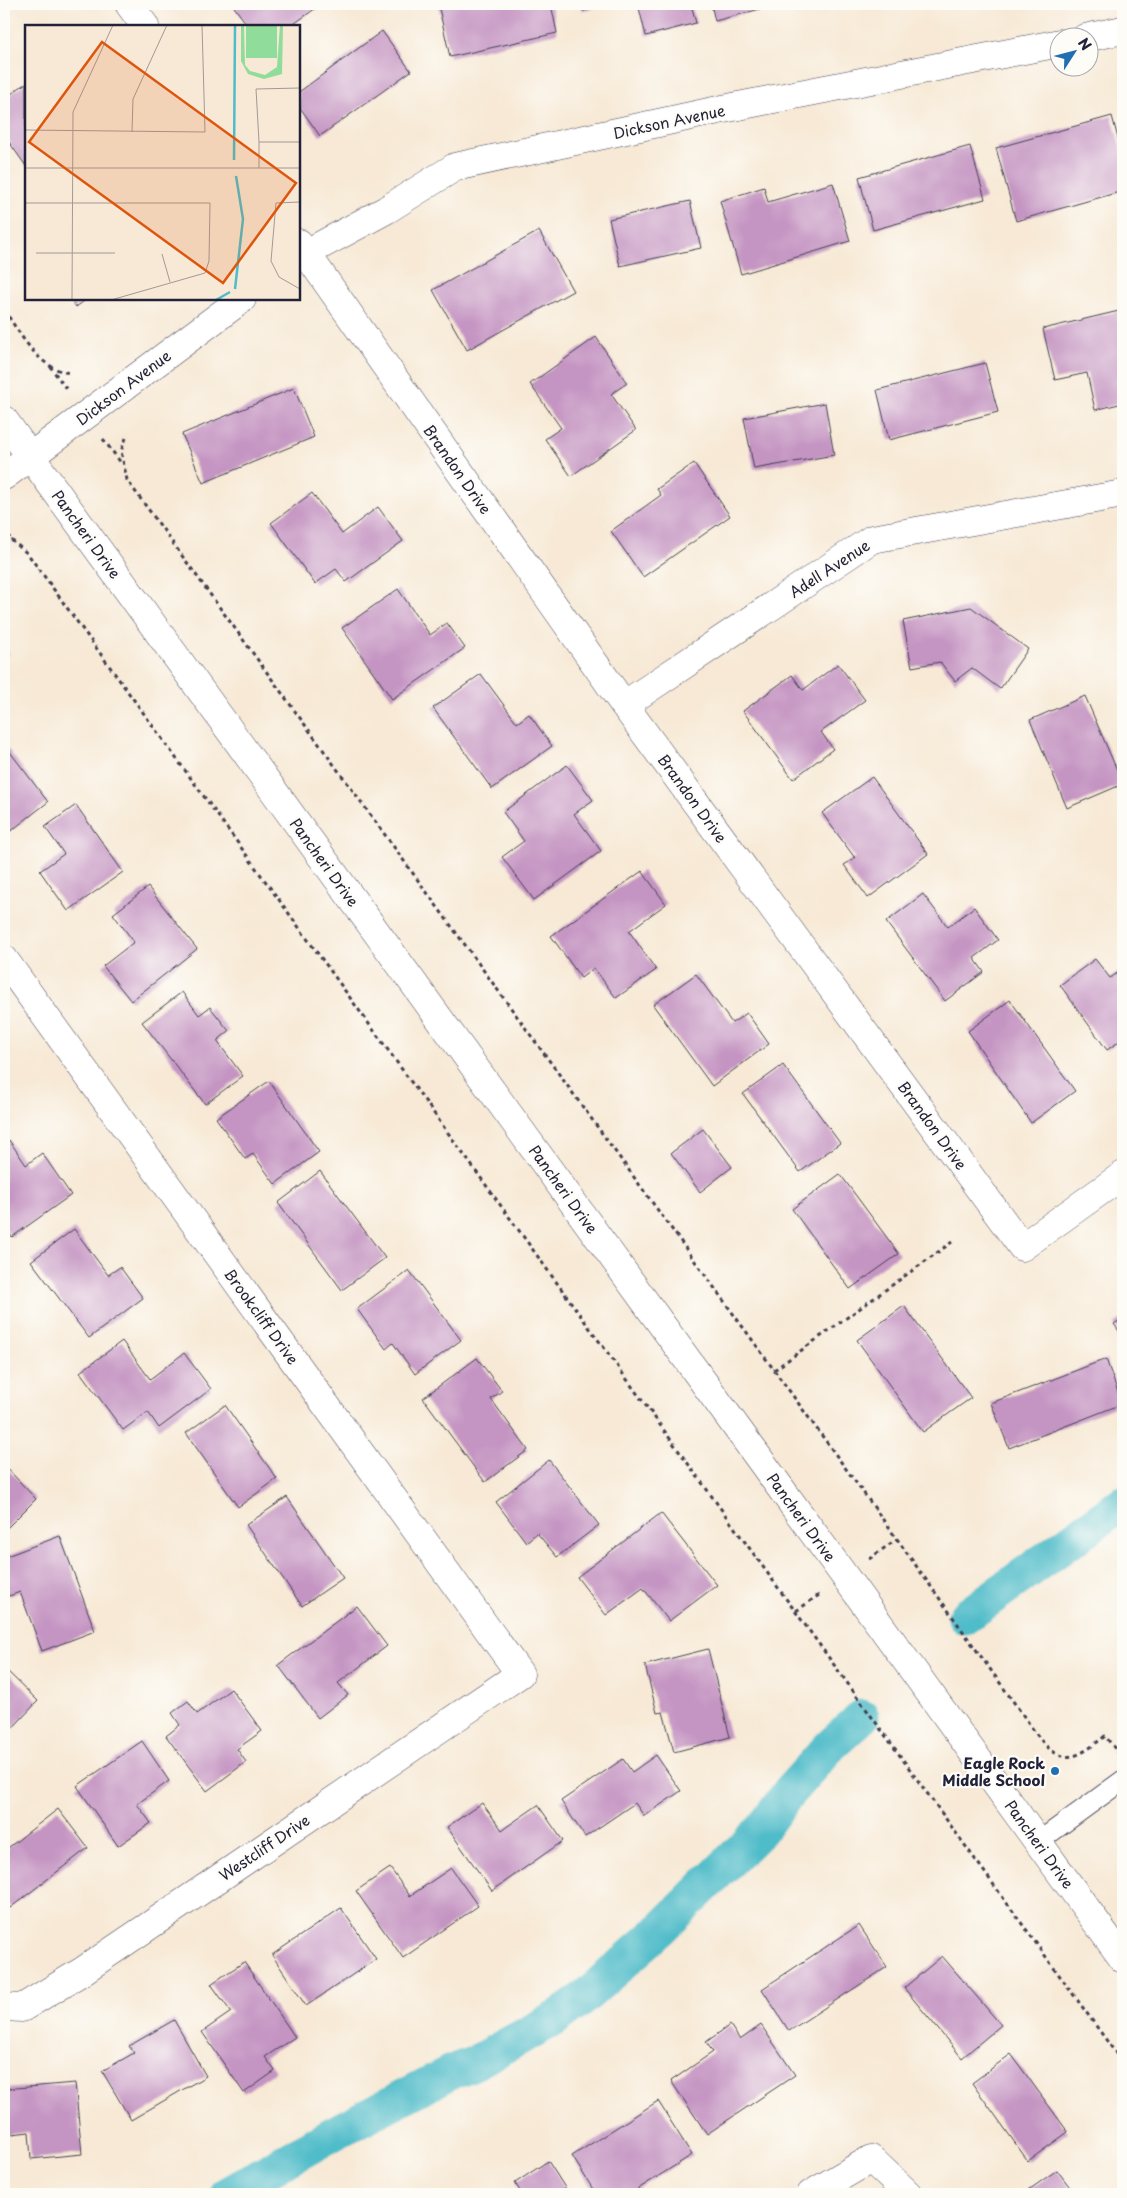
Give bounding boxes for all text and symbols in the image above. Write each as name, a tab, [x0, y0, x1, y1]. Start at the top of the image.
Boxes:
inset map	[25, 25, 300, 300]
north arrow	[1050, 28, 1100, 78]
text: N	[1073, 33, 1097, 55]
street label: Dickson Avenue	[611, 98, 727, 144]
street label: Dickson Avenue	[71, 344, 175, 430]
street label: Brandon Drive	[419, 420, 497, 519]
street label: Pancheri Drive	[47, 485, 127, 583]
street label: Adell Avenue	[784, 533, 874, 603]
street label: Brandon Drive	[653, 749, 733, 847]
street label: Pancheri Drive	[285, 813, 365, 911]
street label: Brandon Drive	[893, 1076, 973, 1174]
street label: Pancheri Drive	[524, 1140, 604, 1238]
street label: Brookcliff Drive	[219, 1263, 305, 1369]
street label: Pancheri Drive	[762, 1468, 842, 1566]
place label: Eagle Rock Middle School	[942, 1751, 1045, 1791]
marker: Eagle Rock Middle School	[1049, 1765, 1061, 1777]
street label: Pancheri Drive	[1000, 1795, 1080, 1893]
street label: Westcliff Drive	[214, 1808, 314, 1886]

